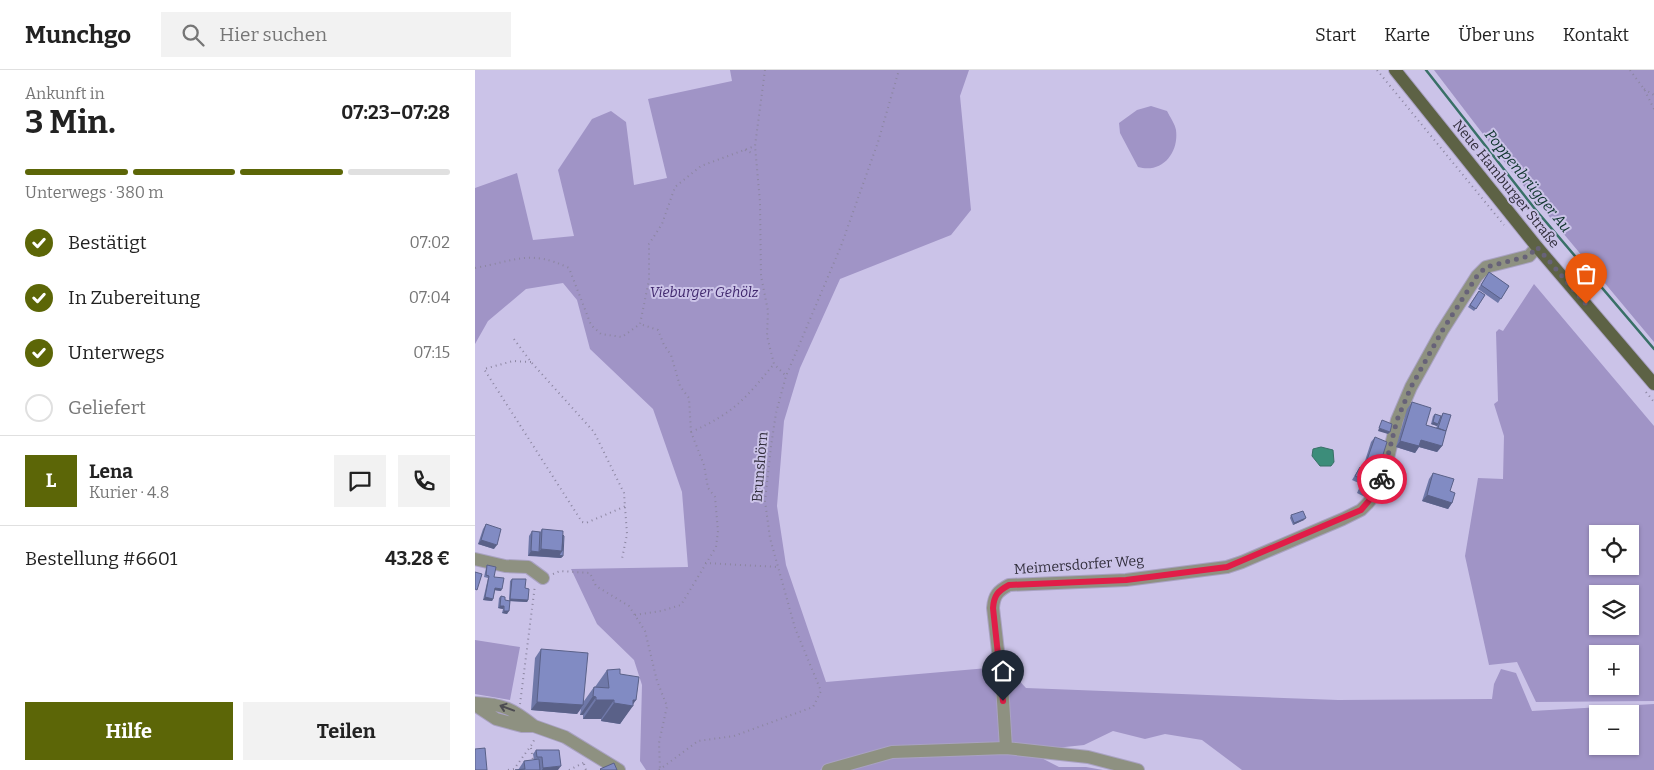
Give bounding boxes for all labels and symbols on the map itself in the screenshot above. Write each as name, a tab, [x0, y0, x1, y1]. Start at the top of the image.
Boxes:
street label: Neue Hamburger Straße	[1449, 117, 1563, 251]
water label: Poppenbrügger Au	[1481, 126, 1575, 236]
pin	[1565, 253, 1607, 304]
park label: Vieburger Gehölz	[650, 284, 759, 301]
street label: Brunshörn	[748, 431, 772, 503]
courier	[1357, 454, 1407, 504]
street label: Meimersdorfer Weg	[1013, 552, 1145, 578]
pin	[982, 650, 1024, 701]
one-way arrow	[500, 703, 515, 712]

